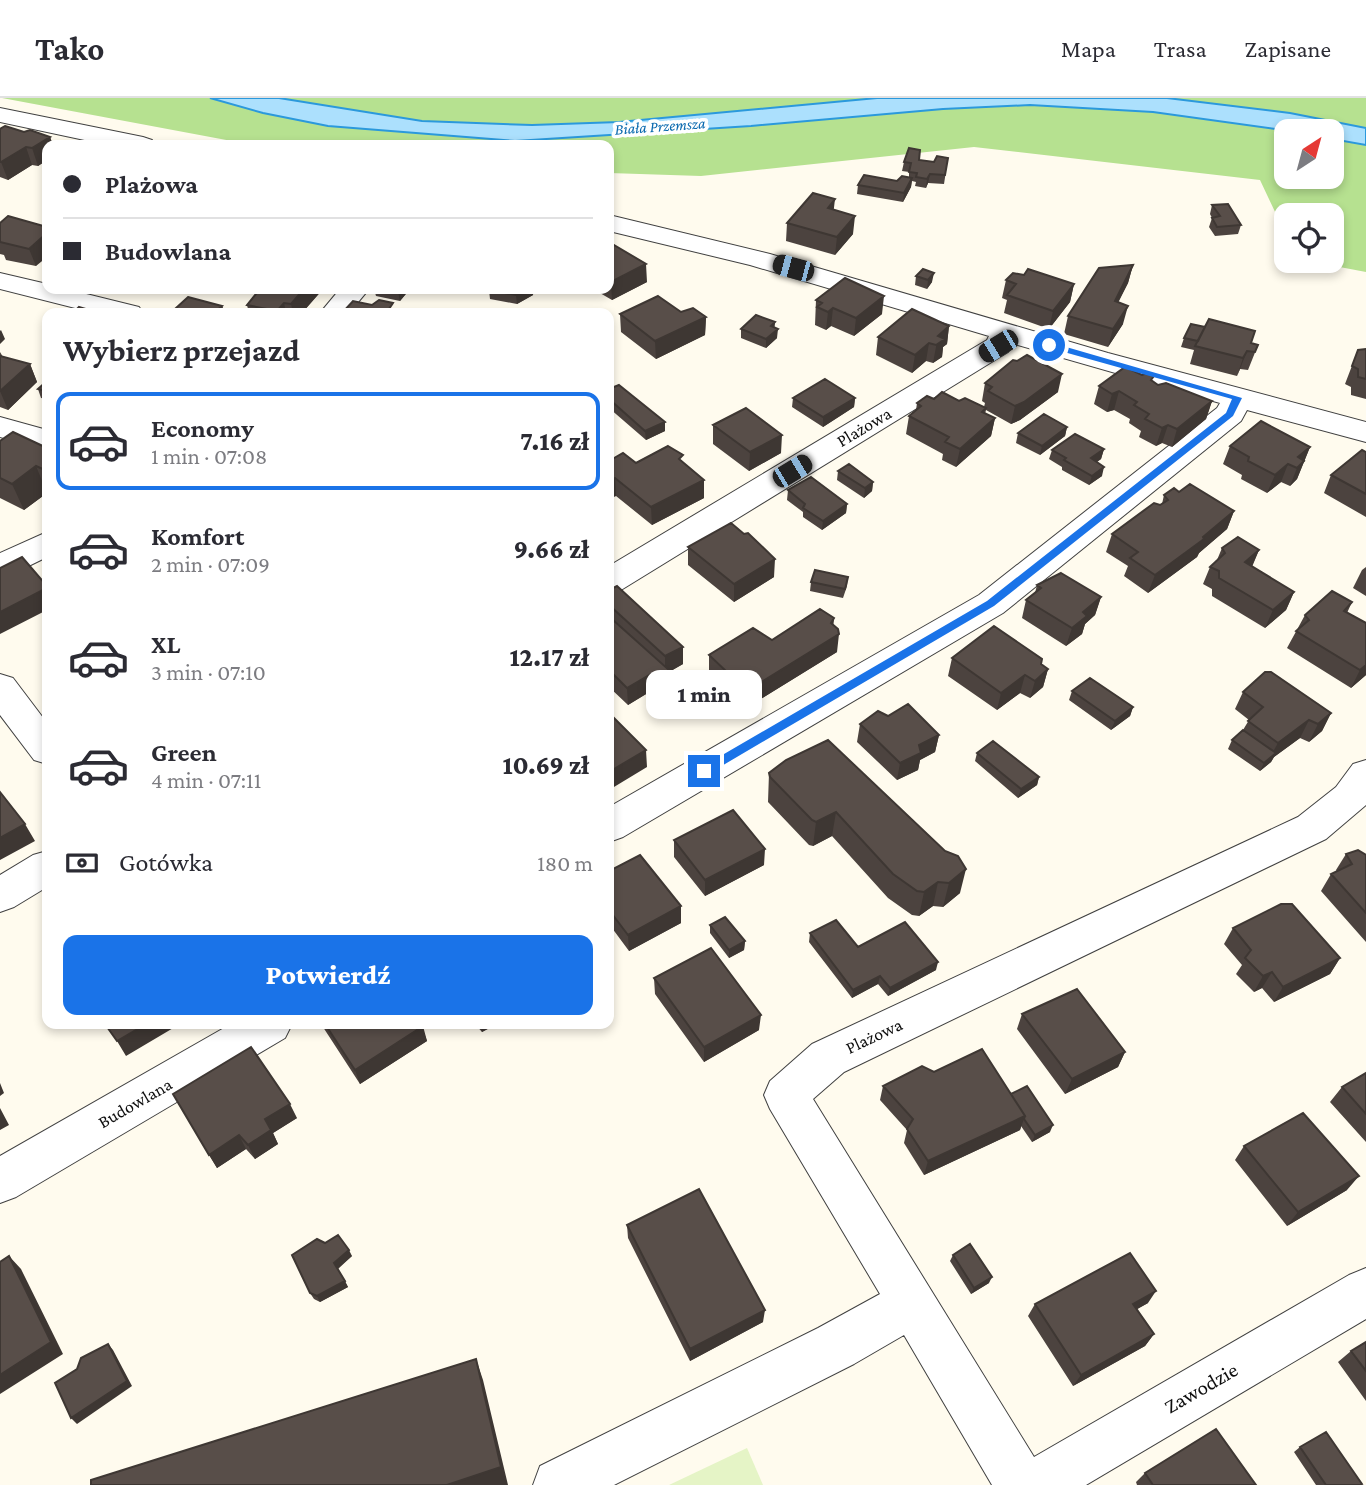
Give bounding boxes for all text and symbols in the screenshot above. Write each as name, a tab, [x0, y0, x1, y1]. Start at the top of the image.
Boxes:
text: Tako	[35, 30, 104, 67]
text: Mapa	[1061, 35, 1116, 62]
text: Trasa	[1154, 35, 1207, 62]
text: Zapisane	[1245, 35, 1331, 62]
water label: Biała Przemsza	[614, 114, 706, 138]
north arrow	[1274, 119, 1344, 189]
map controls	[1274, 119, 1344, 273]
text: Plażowa	[105, 170, 198, 199]
button: locate	[1274, 203, 1344, 273]
text: Budowlana	[105, 237, 231, 266]
car	[770, 252, 817, 284]
car	[975, 326, 1022, 366]
route start	[1033, 329, 1065, 361]
text: Wybierz przejazd	[63, 332, 300, 368]
street label: Plażowa	[833, 403, 895, 451]
icon: car	[67, 410, 130, 473]
text: Economy	[151, 414, 254, 443]
text: 7.16 zł	[520, 427, 589, 456]
text: 1 min · 07:08	[151, 443, 267, 469]
car	[769, 451, 816, 491]
icon: car	[67, 518, 130, 581]
text: Komfort	[151, 522, 244, 551]
text: 9.66 zł	[513, 535, 589, 564]
text: 2 min · 07:09	[151, 551, 270, 577]
icon: car	[67, 626, 130, 689]
text: XL	[151, 630, 180, 659]
text: 12.17 zł	[509, 643, 589, 672]
text: 3 min · 07:10	[151, 659, 266, 685]
callout: 1 min	[646, 670, 762, 718]
text: 1 min	[677, 681, 731, 707]
icon: car	[67, 734, 130, 797]
text: Green	[151, 738, 217, 767]
text: 10.69 zł	[502, 751, 589, 780]
route end	[688, 755, 720, 787]
text: 4 min · 07:11	[151, 767, 261, 793]
icon: cash	[63, 844, 101, 882]
text: Gotówka	[119, 848, 213, 877]
text: 180 m	[537, 850, 593, 876]
button: Potwierdź	[63, 935, 593, 1015]
street label: Plażowa	[843, 1014, 905, 1058]
street label: Budowlana	[94, 1074, 176, 1132]
street label: Zawodzie	[1160, 1357, 1242, 1419]

